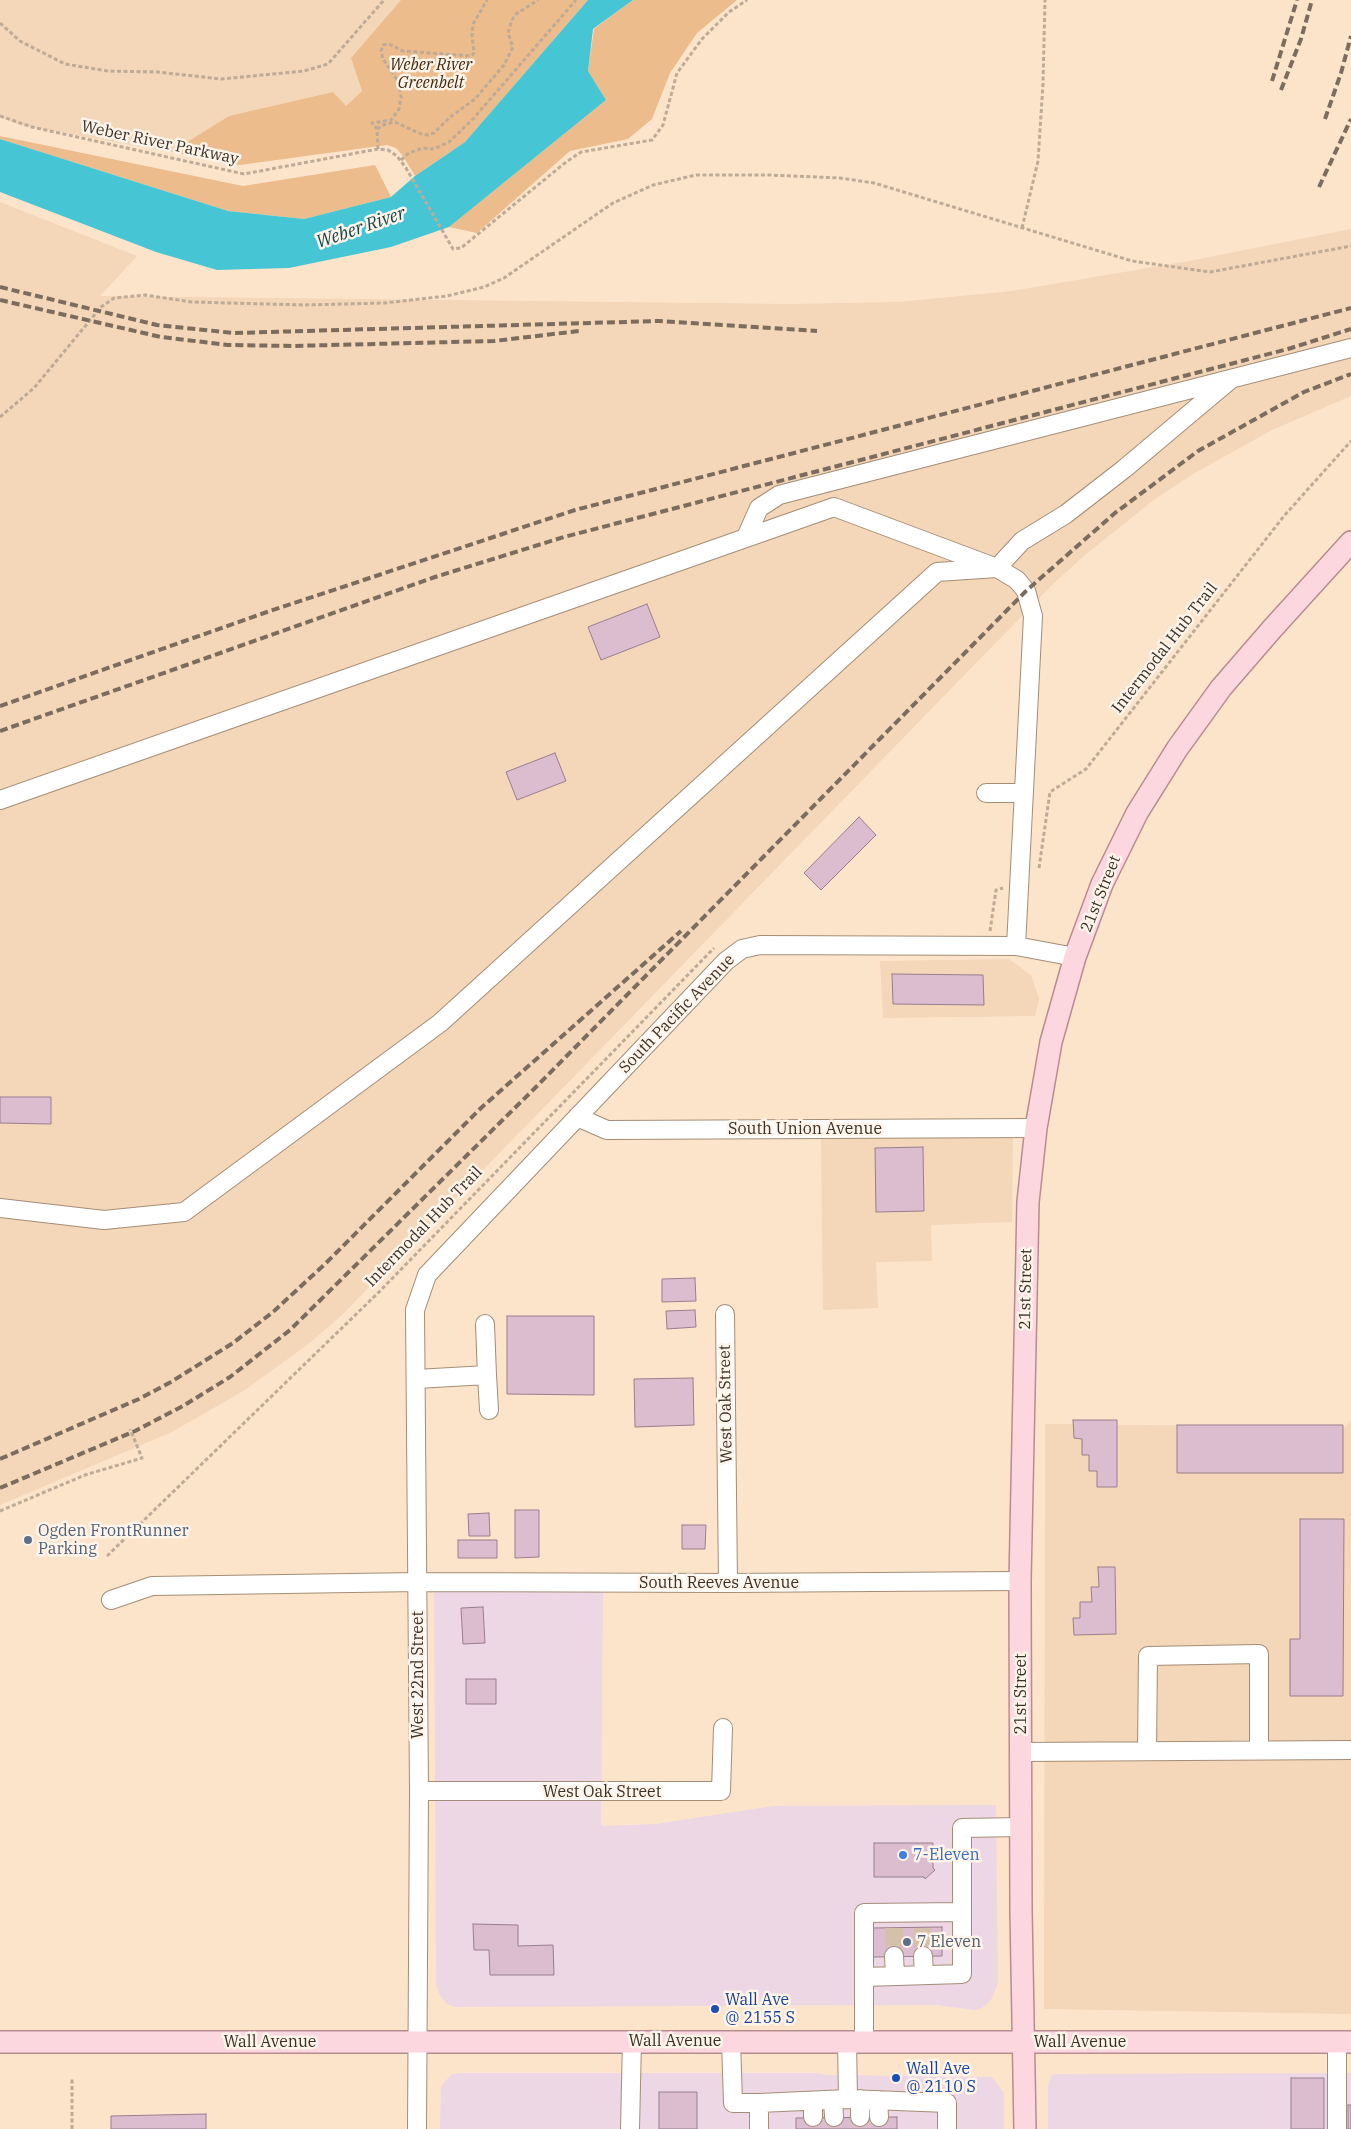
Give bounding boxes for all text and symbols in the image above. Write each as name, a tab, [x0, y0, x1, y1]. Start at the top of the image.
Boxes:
park label: Weber River Greenbelt	[390, 55, 472, 93]
street label: Weber River Parkway	[80, 117, 240, 169]
water label: Weber River	[314, 203, 408, 253]
street label: Intermodal Hub Trail	[1108, 579, 1222, 717]
street label: 21st Street	[1077, 853, 1125, 935]
street label: South Pacific Avenue	[615, 951, 739, 1077]
street label: South Union Avenue	[728, 1119, 882, 1139]
street label: Intermodal Hub Trail	[361, 1163, 487, 1291]
street label: 21st Street	[1016, 1248, 1036, 1330]
street label: West Oak Street	[715, 1345, 737, 1463]
place label: Ogden FrontRunner Parking	[38, 1521, 189, 1559]
marker: Ogden FrontRunner Parking	[22, 1534, 34, 1546]
street label: South Reeves Avenue	[639, 1573, 799, 1593]
street label: West 22nd Street	[408, 1611, 428, 1739]
street label: 21st Street	[1011, 1653, 1031, 1735]
street label: West Oak Street	[543, 1782, 661, 1802]
place label: 7-Eleven	[913, 1845, 980, 1865]
marker: 7-Eleven	[897, 1849, 909, 1861]
place label: 7 Eleven	[917, 1932, 981, 1952]
marker: 7 Eleven	[901, 1936, 913, 1948]
place label: Wall Ave @ 2155 S	[725, 1990, 795, 2028]
marker: Wall Ave @ 2155 S	[709, 2003, 721, 2015]
street label: Wall Avenue	[629, 2031, 721, 2051]
street label: Wall Avenue	[224, 2032, 316, 2052]
street label: Wall Avenue	[1034, 2032, 1126, 2052]
place label: Wall Ave @ 2110 S	[906, 2059, 976, 2097]
marker: Wall Ave @ 2110 S	[890, 2072, 902, 2084]

